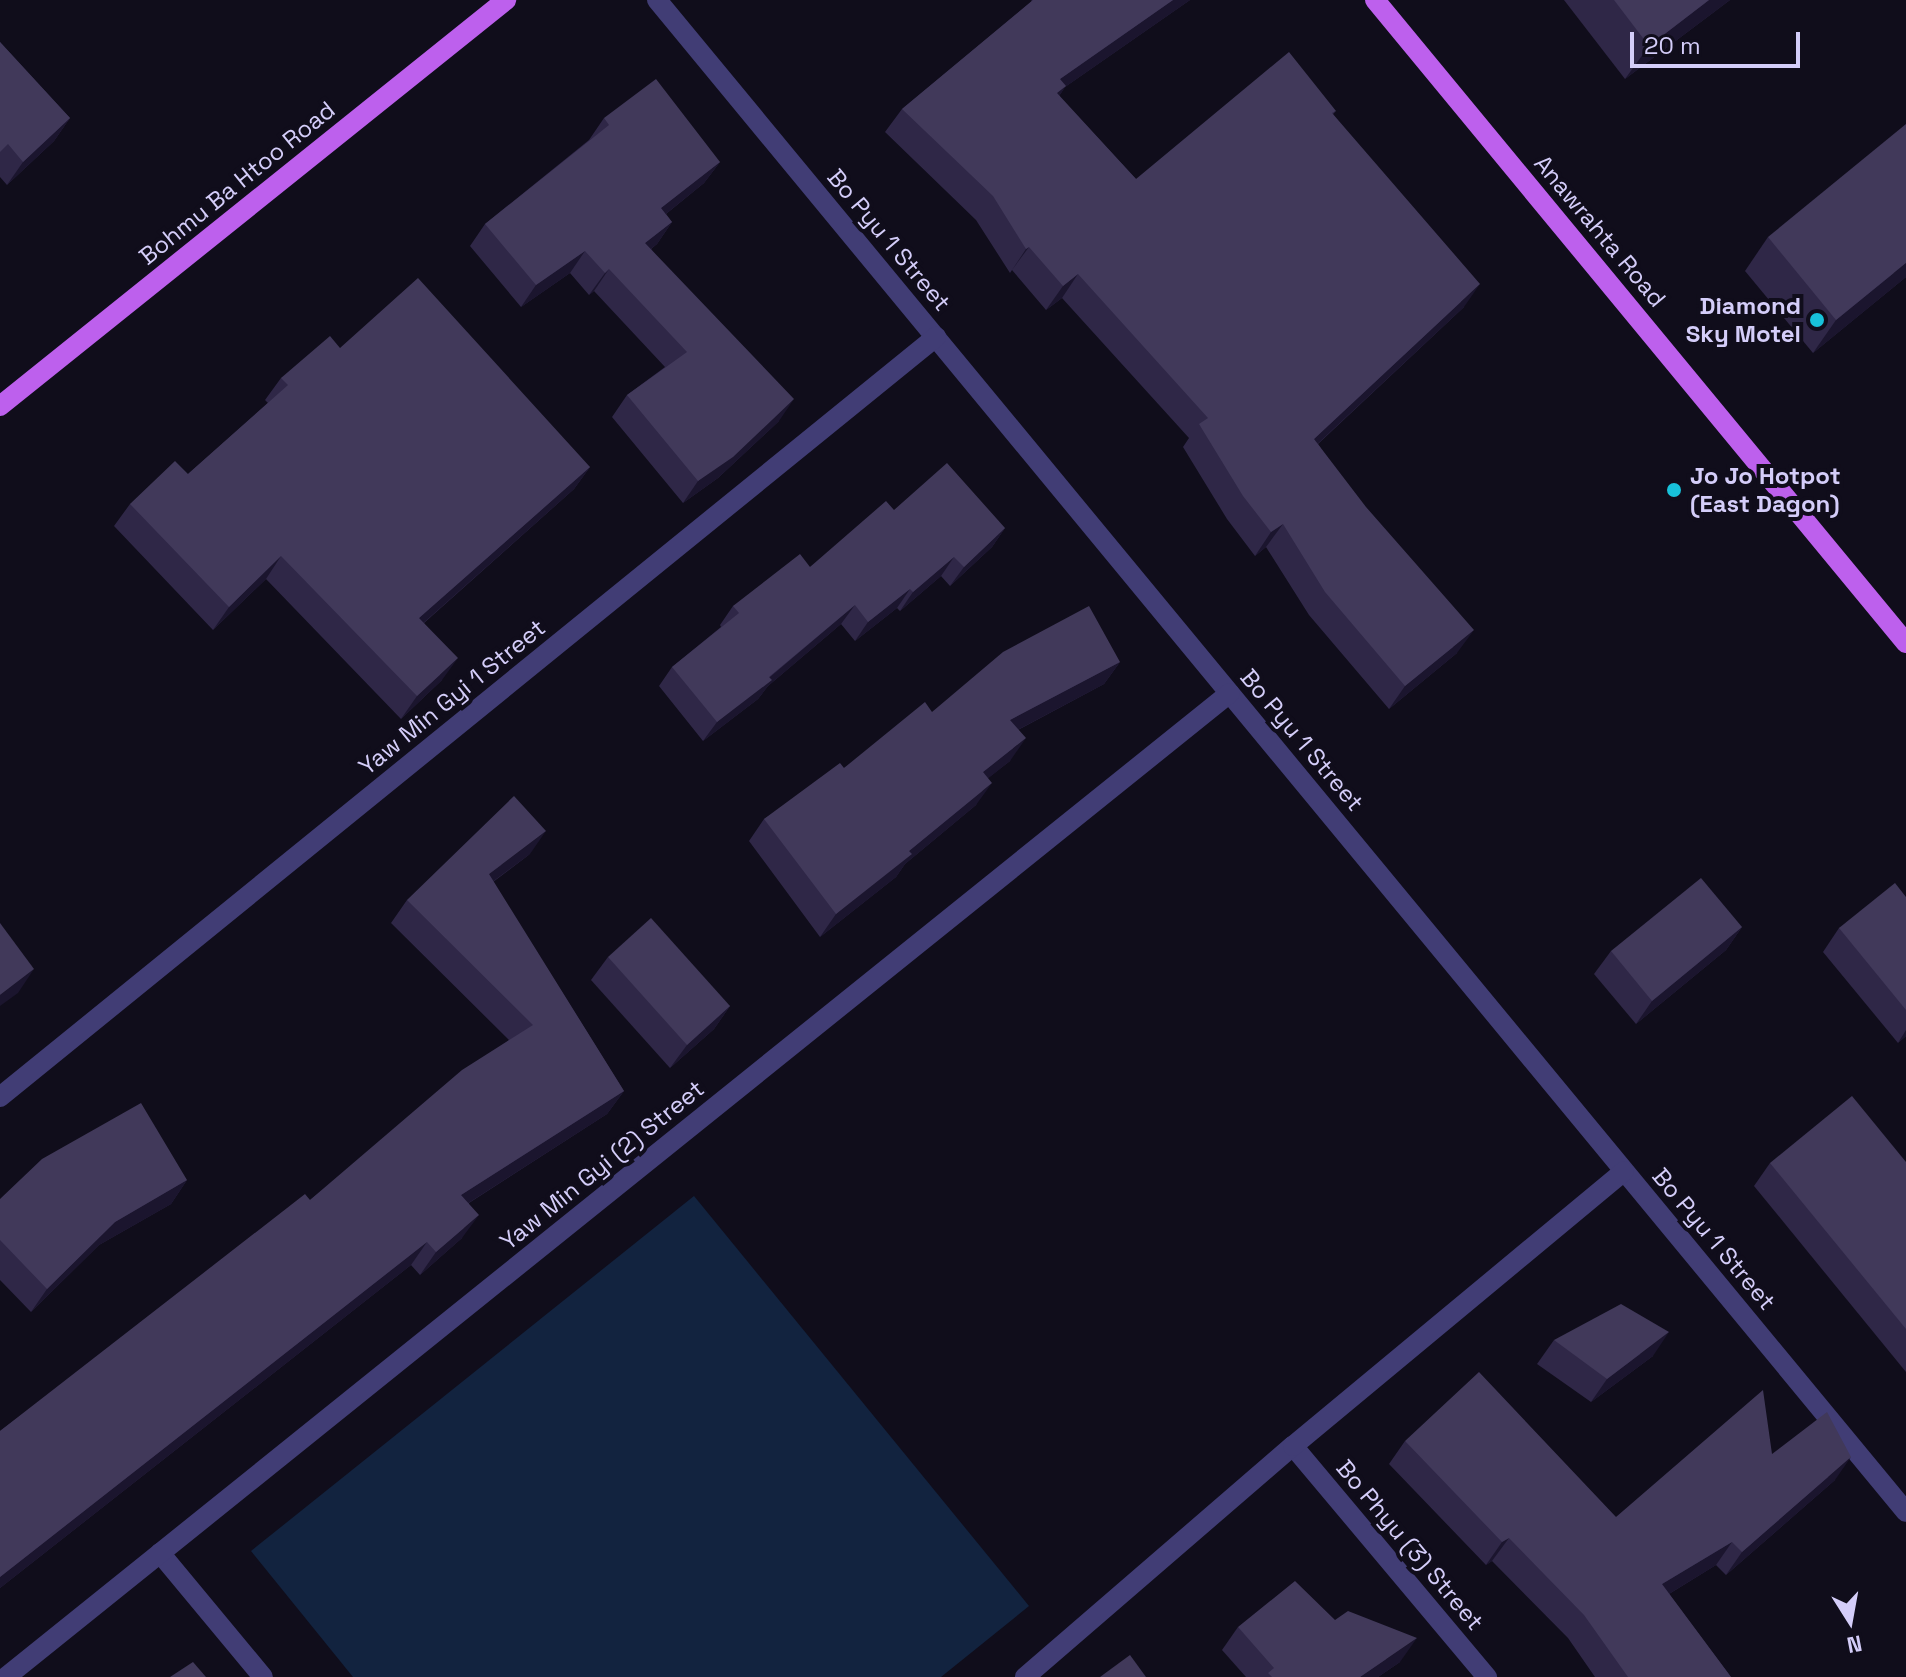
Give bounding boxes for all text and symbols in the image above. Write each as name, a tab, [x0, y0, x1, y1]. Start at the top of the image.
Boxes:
scale bar	[1634, 16, 1804, 66]
text: 20 m	[1644, 30, 1701, 61]
street label: Bohmu Ba Htoo Road	[133, 95, 341, 271]
street label: Anawrahta Road	[1528, 149, 1672, 313]
street label: Bo Pyu 1 Street	[821, 163, 957, 317]
place label: Diamond Sky Motel	[1686, 292, 1801, 348]
marker: Diamond Sky Motel	[1808, 311, 1826, 329]
place label: Jo Jo Hotpot (East Dagon)	[1690, 462, 1841, 518]
marker: Jo Jo Hotpot (East Dagon)	[1665, 481, 1683, 499]
street label: Yaw Min Gyi 1 Street	[353, 613, 551, 781]
street label: Bo Pyu 1 Street	[1234, 663, 1370, 817]
street label: Yaw Min Gyi (2) Street	[494, 1074, 710, 1256]
street label: Bo Pyu 1 Street	[1646, 1162, 1782, 1316]
street label: Bo Phyu (3) Street	[1330, 1454, 1490, 1636]
north arrow	[1810, 1581, 1890, 1661]
text: N	[1845, 1629, 1864, 1660]

